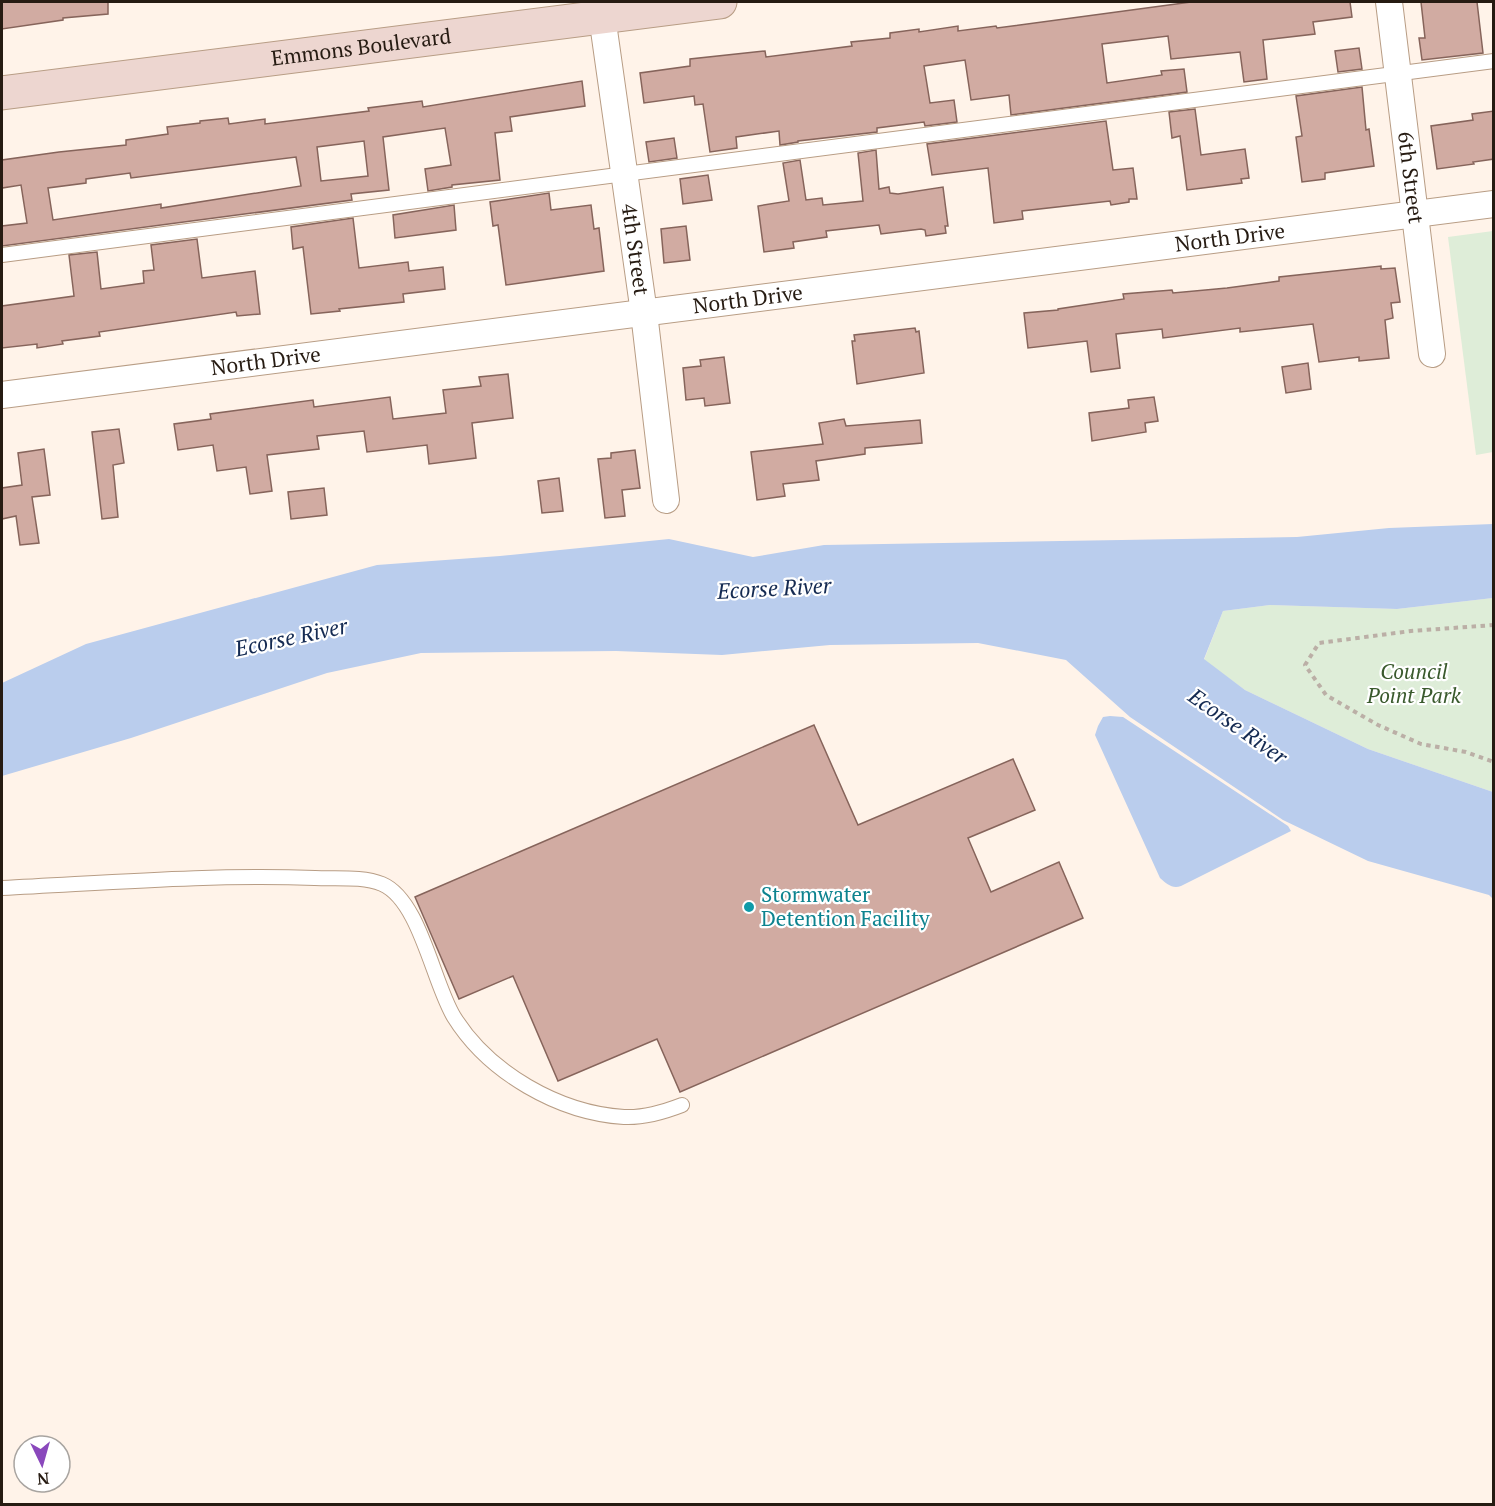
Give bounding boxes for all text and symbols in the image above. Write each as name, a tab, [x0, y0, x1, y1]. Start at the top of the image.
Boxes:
street label: Emmons Boulevard	[269, 21, 453, 72]
street label: 6th Street	[1392, 130, 1431, 225]
street label: 4th Street	[616, 202, 656, 297]
street label: North Drive	[1173, 216, 1286, 258]
street label: North Drive	[691, 278, 804, 319]
street label: North Drive	[209, 339, 322, 381]
water label: Ecorse River	[715, 570, 833, 605]
water label: Ecorse River	[231, 610, 351, 663]
park label: Council Point Park	[1366, 657, 1462, 709]
water label: Ecorse River	[1182, 680, 1295, 771]
place label: Stormwater Detention Facility	[761, 880, 930, 932]
marker: Stormwater Detention Facility	[742, 900, 756, 914]
north arrow	[12, 1434, 72, 1494]
text: N	[36, 1467, 50, 1490]

